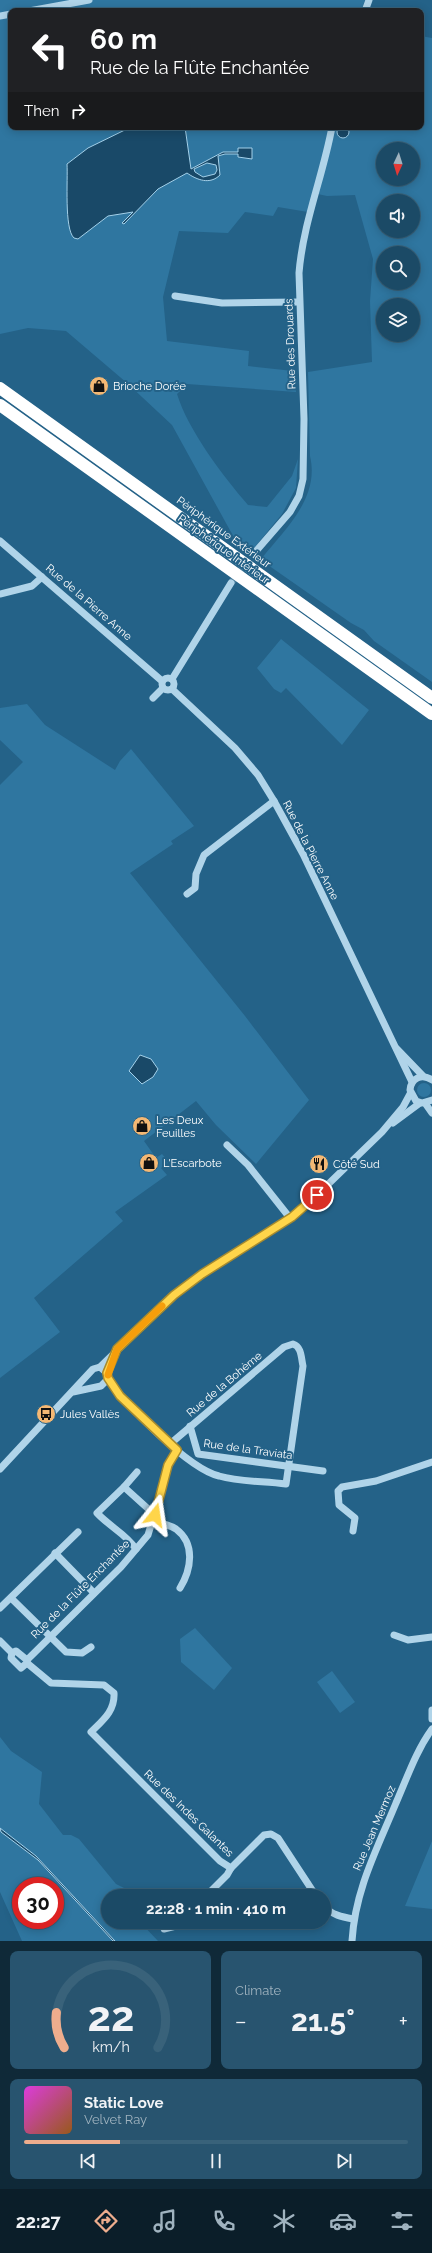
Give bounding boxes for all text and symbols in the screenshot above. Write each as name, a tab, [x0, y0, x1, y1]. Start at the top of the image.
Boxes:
text: 60 m	[90, 23, 157, 56]
icon: left	[24, 24, 76, 76]
text: Rue de la Flûte Enchantée	[90, 57, 309, 78]
icon: right	[67, 100, 89, 122]
text: Then	[24, 102, 59, 120]
north arrow	[376, 142, 420, 186]
map controls	[376, 142, 420, 342]
button: sound	[376, 194, 420, 238]
button: search	[376, 246, 420, 290]
street label: Rue des Drouards	[282, 298, 299, 390]
button: layers	[376, 298, 420, 342]
shop icon: Brioche Dorée	[88, 375, 110, 397]
place label: Brioche Dorée	[113, 380, 186, 393]
street label: Périphérique Extérieur	[174, 494, 273, 571]
street label: Périphérique Intérieur	[175, 512, 272, 587]
street label: Rue de la Pierre Anne	[43, 561, 135, 644]
street label: Rue de la Pierre Anne	[280, 798, 341, 903]
place label: Les Deux Feuilles	[156, 1114, 204, 1140]
shop icon: Les Deux Feuilles	[131, 1115, 153, 1137]
shop icon: L'Escarbote	[138, 1152, 160, 1174]
restaurant icon: Côté Sud	[308, 1153, 330, 1175]
place label: L'Escarbote	[163, 1157, 222, 1170]
place label: Côté Sud	[333, 1158, 380, 1171]
pin	[300, 1178, 334, 1212]
icon: arrive	[306, 1184, 328, 1206]
street label: Rue de la Bohème	[184, 1349, 265, 1420]
bus stop icon: Jules Vallès	[35, 1403, 57, 1425]
place label: Jules Vallès	[60, 1408, 120, 1421]
street label: Rue de la Traviata	[203, 1437, 293, 1462]
position arrow	[134, 1494, 176, 1536]
street label: Rue de la Flûte Enchantée	[28, 1537, 133, 1641]
street label: Rue des Indes Galantes	[141, 1767, 236, 1860]
street label: Rue Jean Mermoz	[351, 1783, 399, 1873]
speed limit sign: 30	[12, 1877, 64, 1929]
text: 22:28 · 1 min · 410 m	[146, 1900, 286, 1918]
text: Climate	[235, 1983, 281, 1998]
text: 22	[87, 1992, 134, 2041]
text: 21.5°	[291, 2003, 355, 2038]
text: −	[235, 2008, 247, 2034]
text: +	[399, 2008, 408, 2034]
text: km/h	[92, 2039, 129, 2055]
text: Static Love	[84, 2094, 163, 2112]
text: Velvet Ray	[84, 2112, 147, 2127]
icon: previous	[77, 2150, 99, 2172]
icon: pause	[205, 2150, 227, 2172]
icon: next	[333, 2150, 355, 2172]
icon: directions	[92, 2207, 120, 2235]
icon: music	[151, 2207, 179, 2235]
icon: phone	[210, 2207, 238, 2235]
icon: climate	[270, 2207, 298, 2235]
icon: car	[329, 2207, 357, 2235]
icon: filters	[388, 2207, 416, 2235]
text: 22:27	[16, 2211, 61, 2232]

